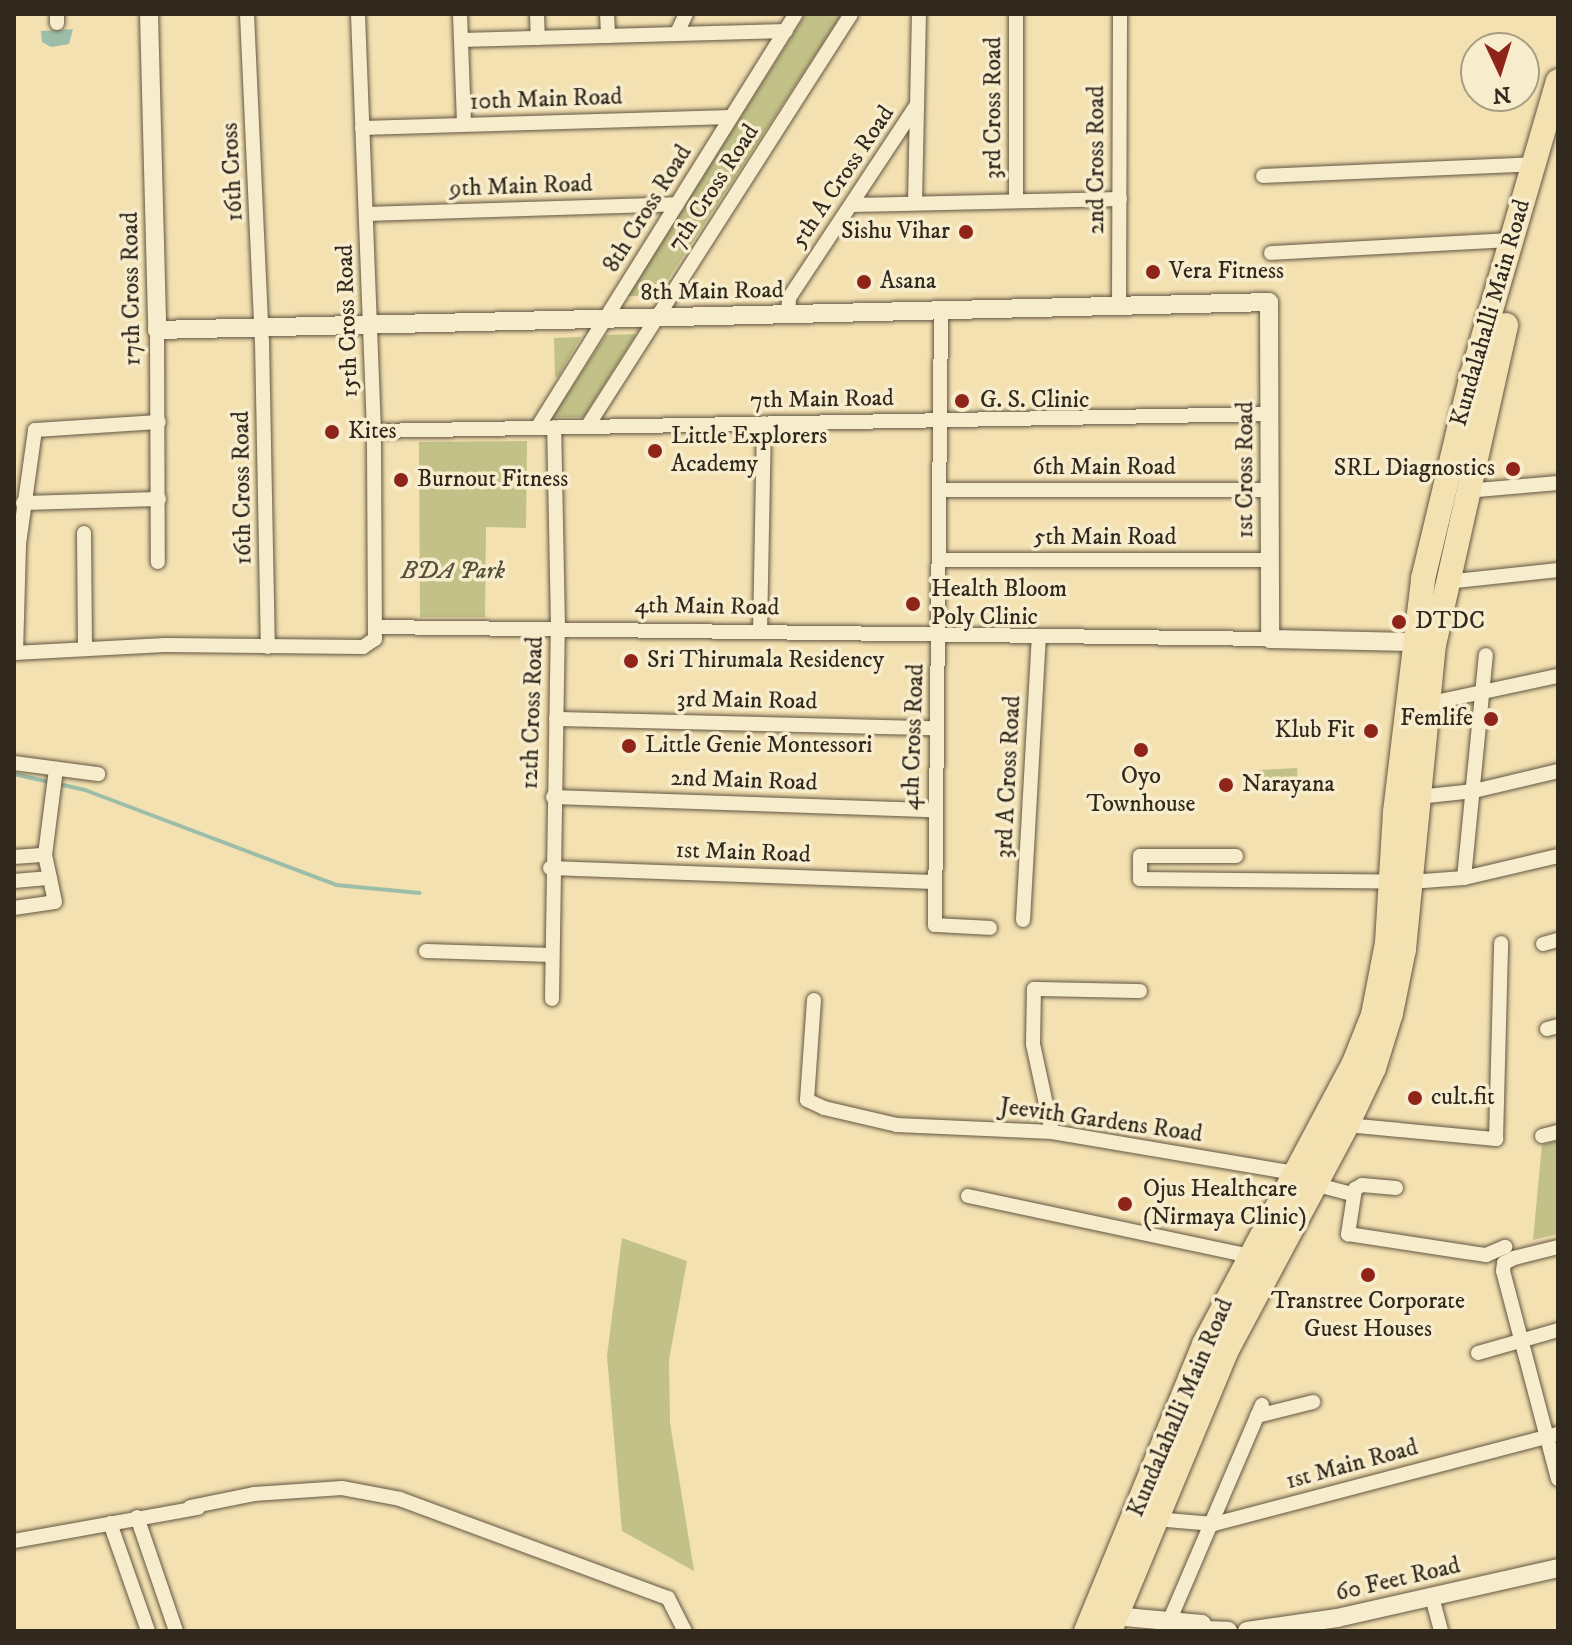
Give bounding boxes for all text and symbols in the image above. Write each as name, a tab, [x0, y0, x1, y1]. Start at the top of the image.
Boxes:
north arrow	[1460, 32, 1540, 112]
street label: 3rd Cross Road	[980, 37, 1008, 179]
text: N	[1492, 80, 1512, 109]
street label: 10th Main Road	[469, 83, 623, 117]
street label: 2nd Cross Road	[1083, 86, 1111, 234]
street label: 5th A Cross Road	[785, 101, 901, 253]
street label: 7th Cross Road	[662, 119, 766, 257]
street label: 16th Cross	[216, 122, 250, 222]
street label: 8th Cross Road	[597, 140, 699, 278]
street label: 9th Main Road	[449, 170, 593, 204]
street label: Kundalahalli Main Road	[1445, 196, 1537, 430]
street label: 17th Cross Road	[116, 212, 148, 366]
place label: Sishu Vihar	[841, 218, 950, 246]
marker: Sishu Vihar	[957, 223, 975, 241]
street label: 15th Cross Road	[331, 244, 365, 398]
place label: Vera Fitness	[1169, 258, 1284, 286]
marker: Vera Fitness	[1144, 263, 1162, 281]
place label: Asana	[880, 268, 936, 296]
marker: Asana	[855, 273, 873, 291]
street label: 8th Main Road	[640, 276, 784, 308]
street label: 7th Main Road	[750, 384, 894, 416]
place label: G. S. Clinic	[980, 387, 1089, 415]
marker: G. S. Clinic	[951, 390, 973, 412]
street label: 1st Cross Road	[1232, 402, 1260, 538]
street label: 16th Cross Road	[227, 411, 259, 565]
place label: Kites	[348, 418, 397, 446]
marker: Kites	[323, 423, 341, 441]
place label: Little Explorers Academy	[671, 423, 827, 479]
marker: Little Explorers Academy	[646, 442, 664, 460]
street label: 6th Main Road	[1032, 454, 1176, 482]
place label: SRL Diagnostics	[1334, 455, 1495, 483]
marker: SRL Diagnostics	[1502, 458, 1524, 480]
place label: Burnout Fitness	[417, 466, 568, 494]
marker: Burnout Fitness	[392, 471, 410, 489]
street label: 5th Main Road	[1033, 524, 1177, 552]
park label: BDA Park	[401, 558, 505, 586]
place label: Health Bloom Poly Clinic	[931, 576, 1067, 632]
street label: 4th Main Road	[634, 591, 780, 623]
marker: Health Bloom Poly Clinic	[902, 593, 924, 615]
place label: DTDC	[1415, 608, 1485, 636]
marker: DTDC	[1390, 613, 1408, 631]
street label: 12th Cross Road	[516, 636, 550, 790]
place label: Sri Thirumala Residency	[647, 647, 884, 675]
marker: Sri Thirumala Residency	[622, 652, 640, 670]
street label: 4th Cross Road	[897, 663, 931, 811]
street label: 3rd Main Road	[676, 685, 818, 717]
street label: 3rd A Cross Road	[990, 695, 1028, 859]
place label: Femlife	[1400, 705, 1473, 733]
marker: Femlife	[1480, 708, 1502, 730]
place label: Klub Fit	[1275, 717, 1355, 745]
marker: Klub Fit	[1362, 722, 1380, 740]
place label: Little Genie Montessori	[645, 732, 873, 760]
marker: Little Genie Montessori	[620, 737, 638, 755]
marker: Oyo Townhouse	[1132, 741, 1150, 759]
place label: Oyo Townhouse	[1087, 763, 1195, 819]
street label: 2nd Main Road	[670, 764, 818, 798]
place label: Narayana	[1242, 771, 1335, 799]
marker: Narayana	[1217, 776, 1235, 794]
street label: 1st Main Road	[675, 836, 811, 870]
place label: cult.fit	[1431, 1084, 1495, 1112]
marker: cult.fit	[1406, 1089, 1424, 1107]
street label: Jeevith Gardens Road	[998, 1093, 1204, 1149]
place label: Ojus Healthcare (Nirmaya Clinic)	[1143, 1176, 1307, 1232]
marker: Ojus Healthcare (Nirmaya Clinic)	[1114, 1193, 1136, 1215]
marker: Transtree Corporate Guest Houses	[1359, 1266, 1377, 1284]
place label: Transtree Corporate Guest Houses	[1271, 1288, 1465, 1344]
street label: Kundalahalli Main Road	[1122, 1294, 1240, 1522]
street label: 1st Main Road	[1283, 1434, 1421, 1496]
street label: 60 Feet Road	[1333, 1552, 1463, 1608]

